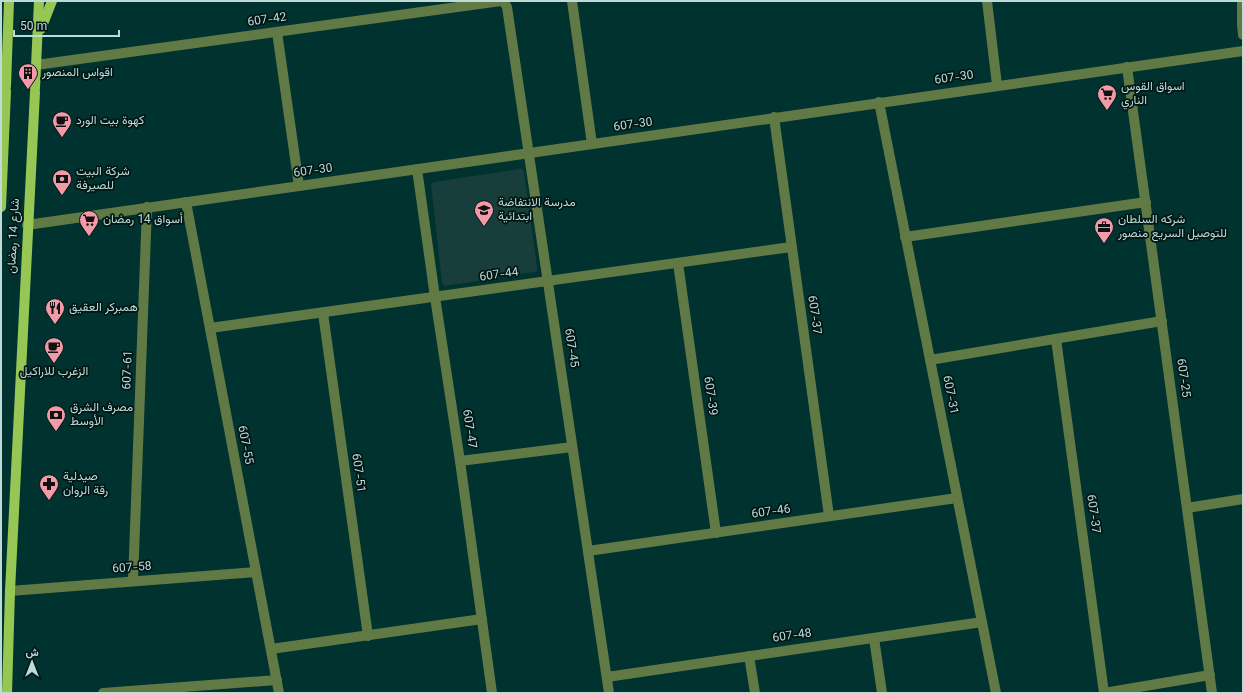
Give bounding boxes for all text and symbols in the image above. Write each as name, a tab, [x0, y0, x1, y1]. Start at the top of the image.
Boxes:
street label: 607-42	[246, 8, 288, 32]
scale bar	[14, 12, 119, 38]
text: 50 m	[20, 18, 47, 36]
building icon: اقواس المنصور	[17, 62, 39, 90]
place label: اقواس المنصور	[41, 64, 113, 82]
street label: 607-30	[933, 66, 975, 90]
place label: اسواق القوس الناري	[1121, 78, 1185, 110]
supermarket icon: اسواق القوس الناري	[1096, 83, 1118, 111]
cafe icon: كهوة بيت الورد	[51, 110, 73, 138]
place label: كهوة بيت الورد	[76, 112, 144, 130]
street label: 607-30	[612, 113, 654, 137]
street label: 607-30	[292, 159, 334, 183]
place label: شركة البيت للصيرفة	[76, 163, 130, 195]
bank icon: شركة البيت للصيرفة	[51, 168, 73, 196]
place label: مدرسة الانتفاضة ابتدائية	[498, 194, 576, 226]
street label: شارع 14 رمضان	[3, 198, 25, 274]
school or university icon: مدرسة الانتفاضة ابتدائية	[473, 199, 495, 227]
supermarket icon: أسواق 14 رمضان	[78, 209, 100, 237]
place label: أسواق 14 رمضان	[103, 211, 183, 229]
place label: شركه السلطان للتوصيل السريع منصور	[1117, 211, 1227, 243]
office icon: شركه السلطان للتوصيل السريع منصور	[1093, 216, 1115, 244]
street label: 607-44	[478, 263, 520, 287]
street label: 607-37	[802, 294, 826, 336]
restaurant icon: همبركر العقيق	[44, 297, 66, 325]
place label: همبركر العقيق	[69, 299, 138, 317]
street label: 607-45	[559, 327, 583, 369]
cafe icon: الزغرب للاراكيل	[43, 336, 65, 364]
street label: 607-61	[118, 350, 138, 390]
street label: 607-25	[1171, 357, 1195, 399]
place label: الزغرب للاراكيل	[20, 363, 88, 381]
street label: 607-31	[937, 374, 963, 416]
street label: 607-39	[698, 375, 722, 417]
place label: مصرف الشرق الأوسط	[70, 399, 133, 431]
bank icon: مصرف الشرق الأوسط	[45, 404, 67, 432]
street label: 607-47	[457, 408, 481, 450]
street label: 607-55	[232, 424, 258, 466]
street label: 607-51	[346, 452, 370, 494]
place label: صيدلية رقة الروان	[63, 468, 108, 500]
pharmacy icon: صيدلية رقة الروان	[38, 473, 60, 501]
street label: 607-37	[1081, 493, 1105, 535]
street label: 607-46	[750, 500, 792, 524]
street label: 607-58	[112, 558, 152, 578]
street label: 607-48	[771, 624, 813, 648]
north arrow	[12, 642, 52, 682]
text: ش	[25, 645, 39, 662]

